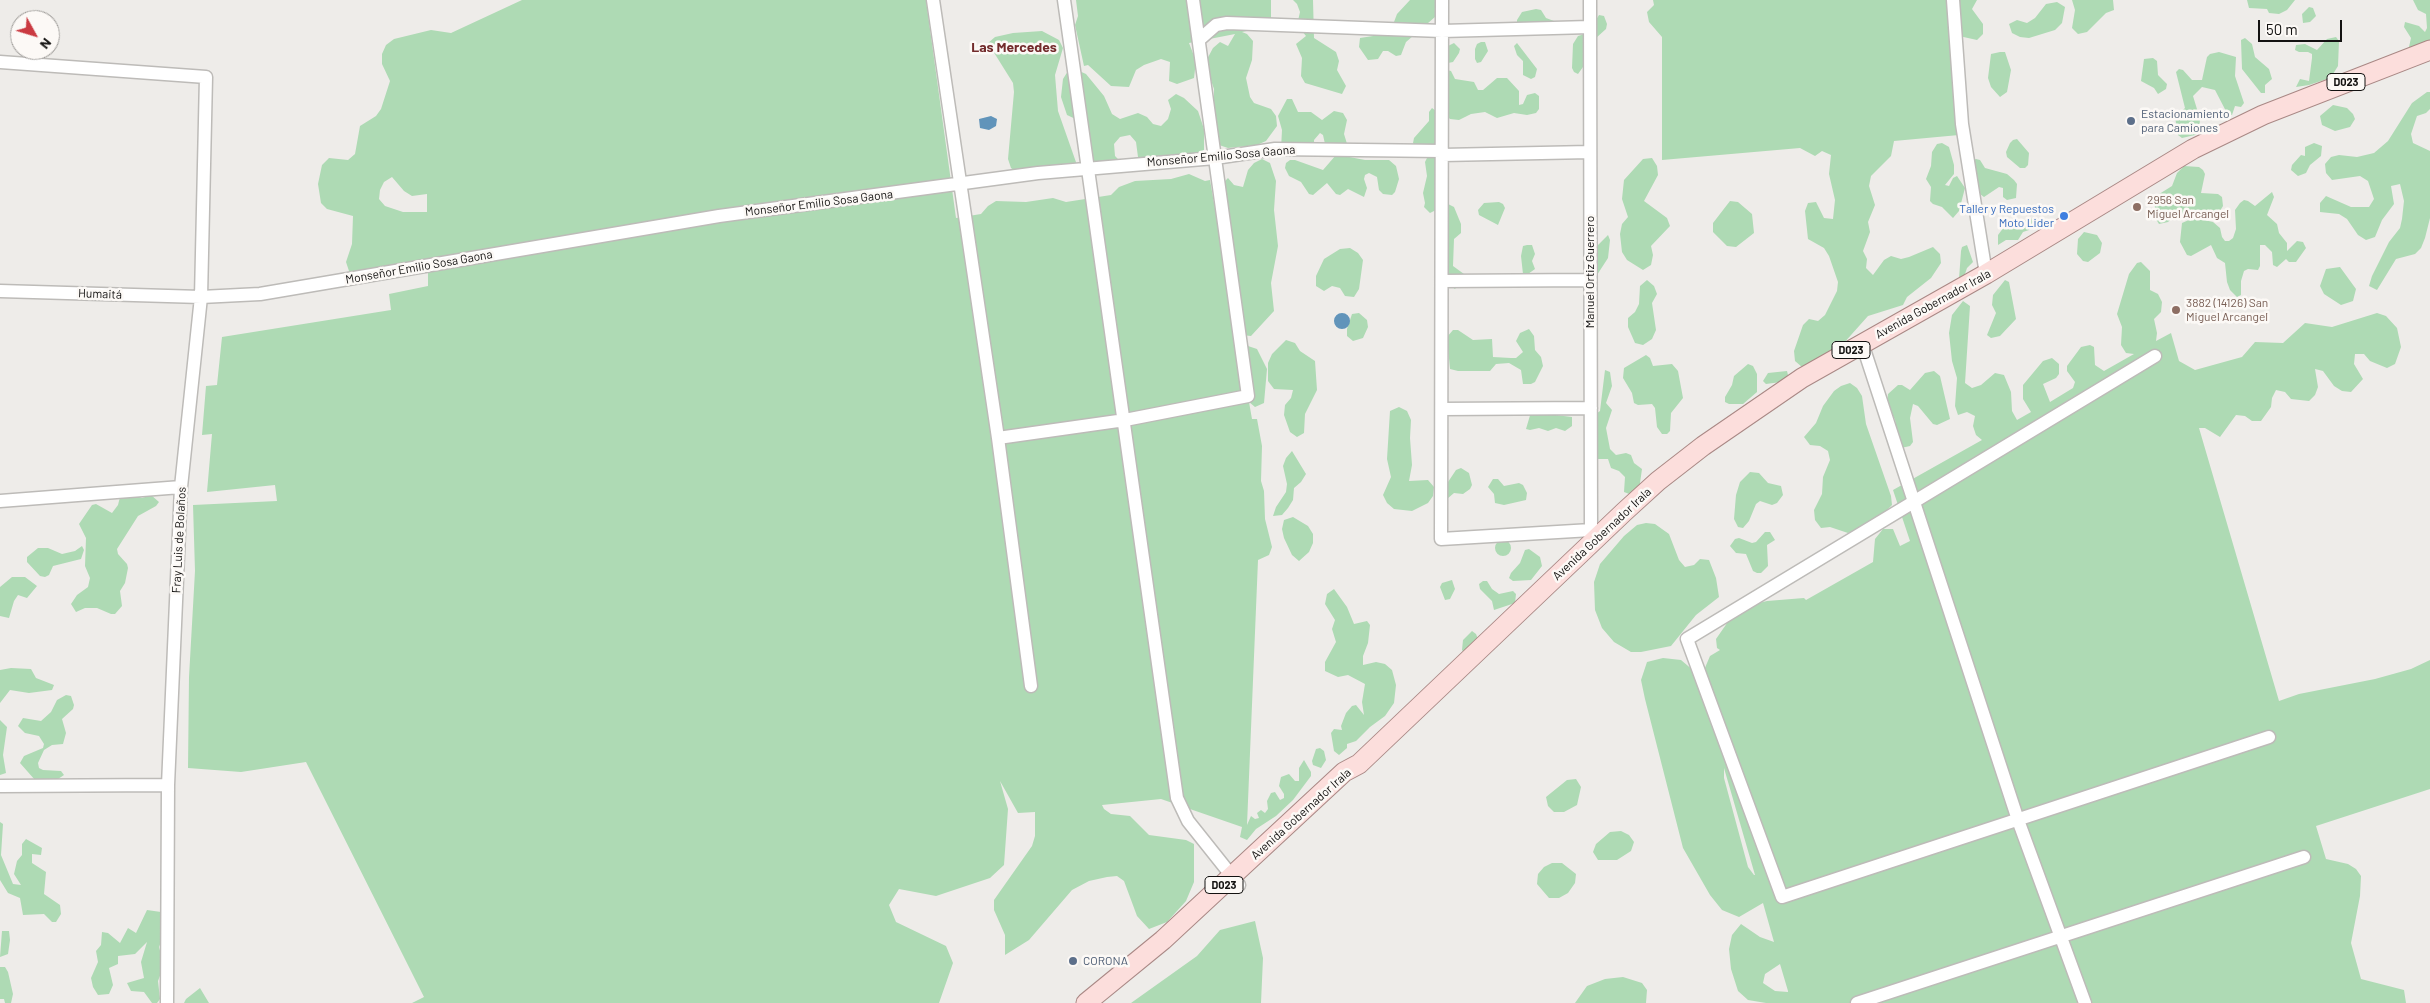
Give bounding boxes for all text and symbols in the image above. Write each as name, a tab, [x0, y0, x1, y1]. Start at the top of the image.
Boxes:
north arrow	[10, 10, 60, 60]
scale bar	[2260, 10, 2344, 42]
text: 50 m	[2266, 20, 2298, 38]
text: N	[37, 35, 56, 53]
district label: Las Mercedes	[971, 39, 1057, 55]
road number: D023	[2327, 74, 2365, 90]
place label: Estacionamiento para Camiones	[2141, 107, 2230, 135]
marker: Estacionamiento para Camiones	[2125, 115, 2137, 127]
street label: Monseñor Emilio Sosa Gaona	[1146, 142, 1296, 170]
street label: Monseñor Emilio Sosa Gaona	[744, 187, 894, 219]
place label: 2956 San Miguel Arcangel	[2147, 193, 2229, 221]
marker: 2956 San Miguel Arcangel	[2131, 201, 2143, 213]
place label: Taller y Repuestos Moto Lider	[1959, 202, 2054, 230]
marker: Taller y Repuestos Moto Lider	[2058, 210, 2070, 222]
street label: Manuel Ortiz Guerrero	[1583, 216, 1597, 328]
street label: Monseñor Emilio Sosa Gaona	[344, 247, 494, 287]
street label: Avenida Gobernador Irala	[1873, 266, 1993, 342]
street label: Humaitá	[78, 286, 122, 302]
place label: 3882 (14126) San Miguel Arcangel	[2186, 296, 2268, 324]
marker: 3882 (14126) San Miguel Arcangel	[2170, 304, 2182, 316]
road number: D023	[1832, 342, 1870, 358]
street label: Avenida Gobernador Irala	[1550, 485, 1654, 583]
street label: Fray Luis de Bolaños	[169, 486, 189, 594]
street label: Avenida Gobernador Irala	[1248, 765, 1354, 863]
road number: D023	[1205, 876, 1243, 894]
place label: CORONA	[1083, 954, 1128, 968]
marker: CORONA	[1067, 955, 1079, 967]

